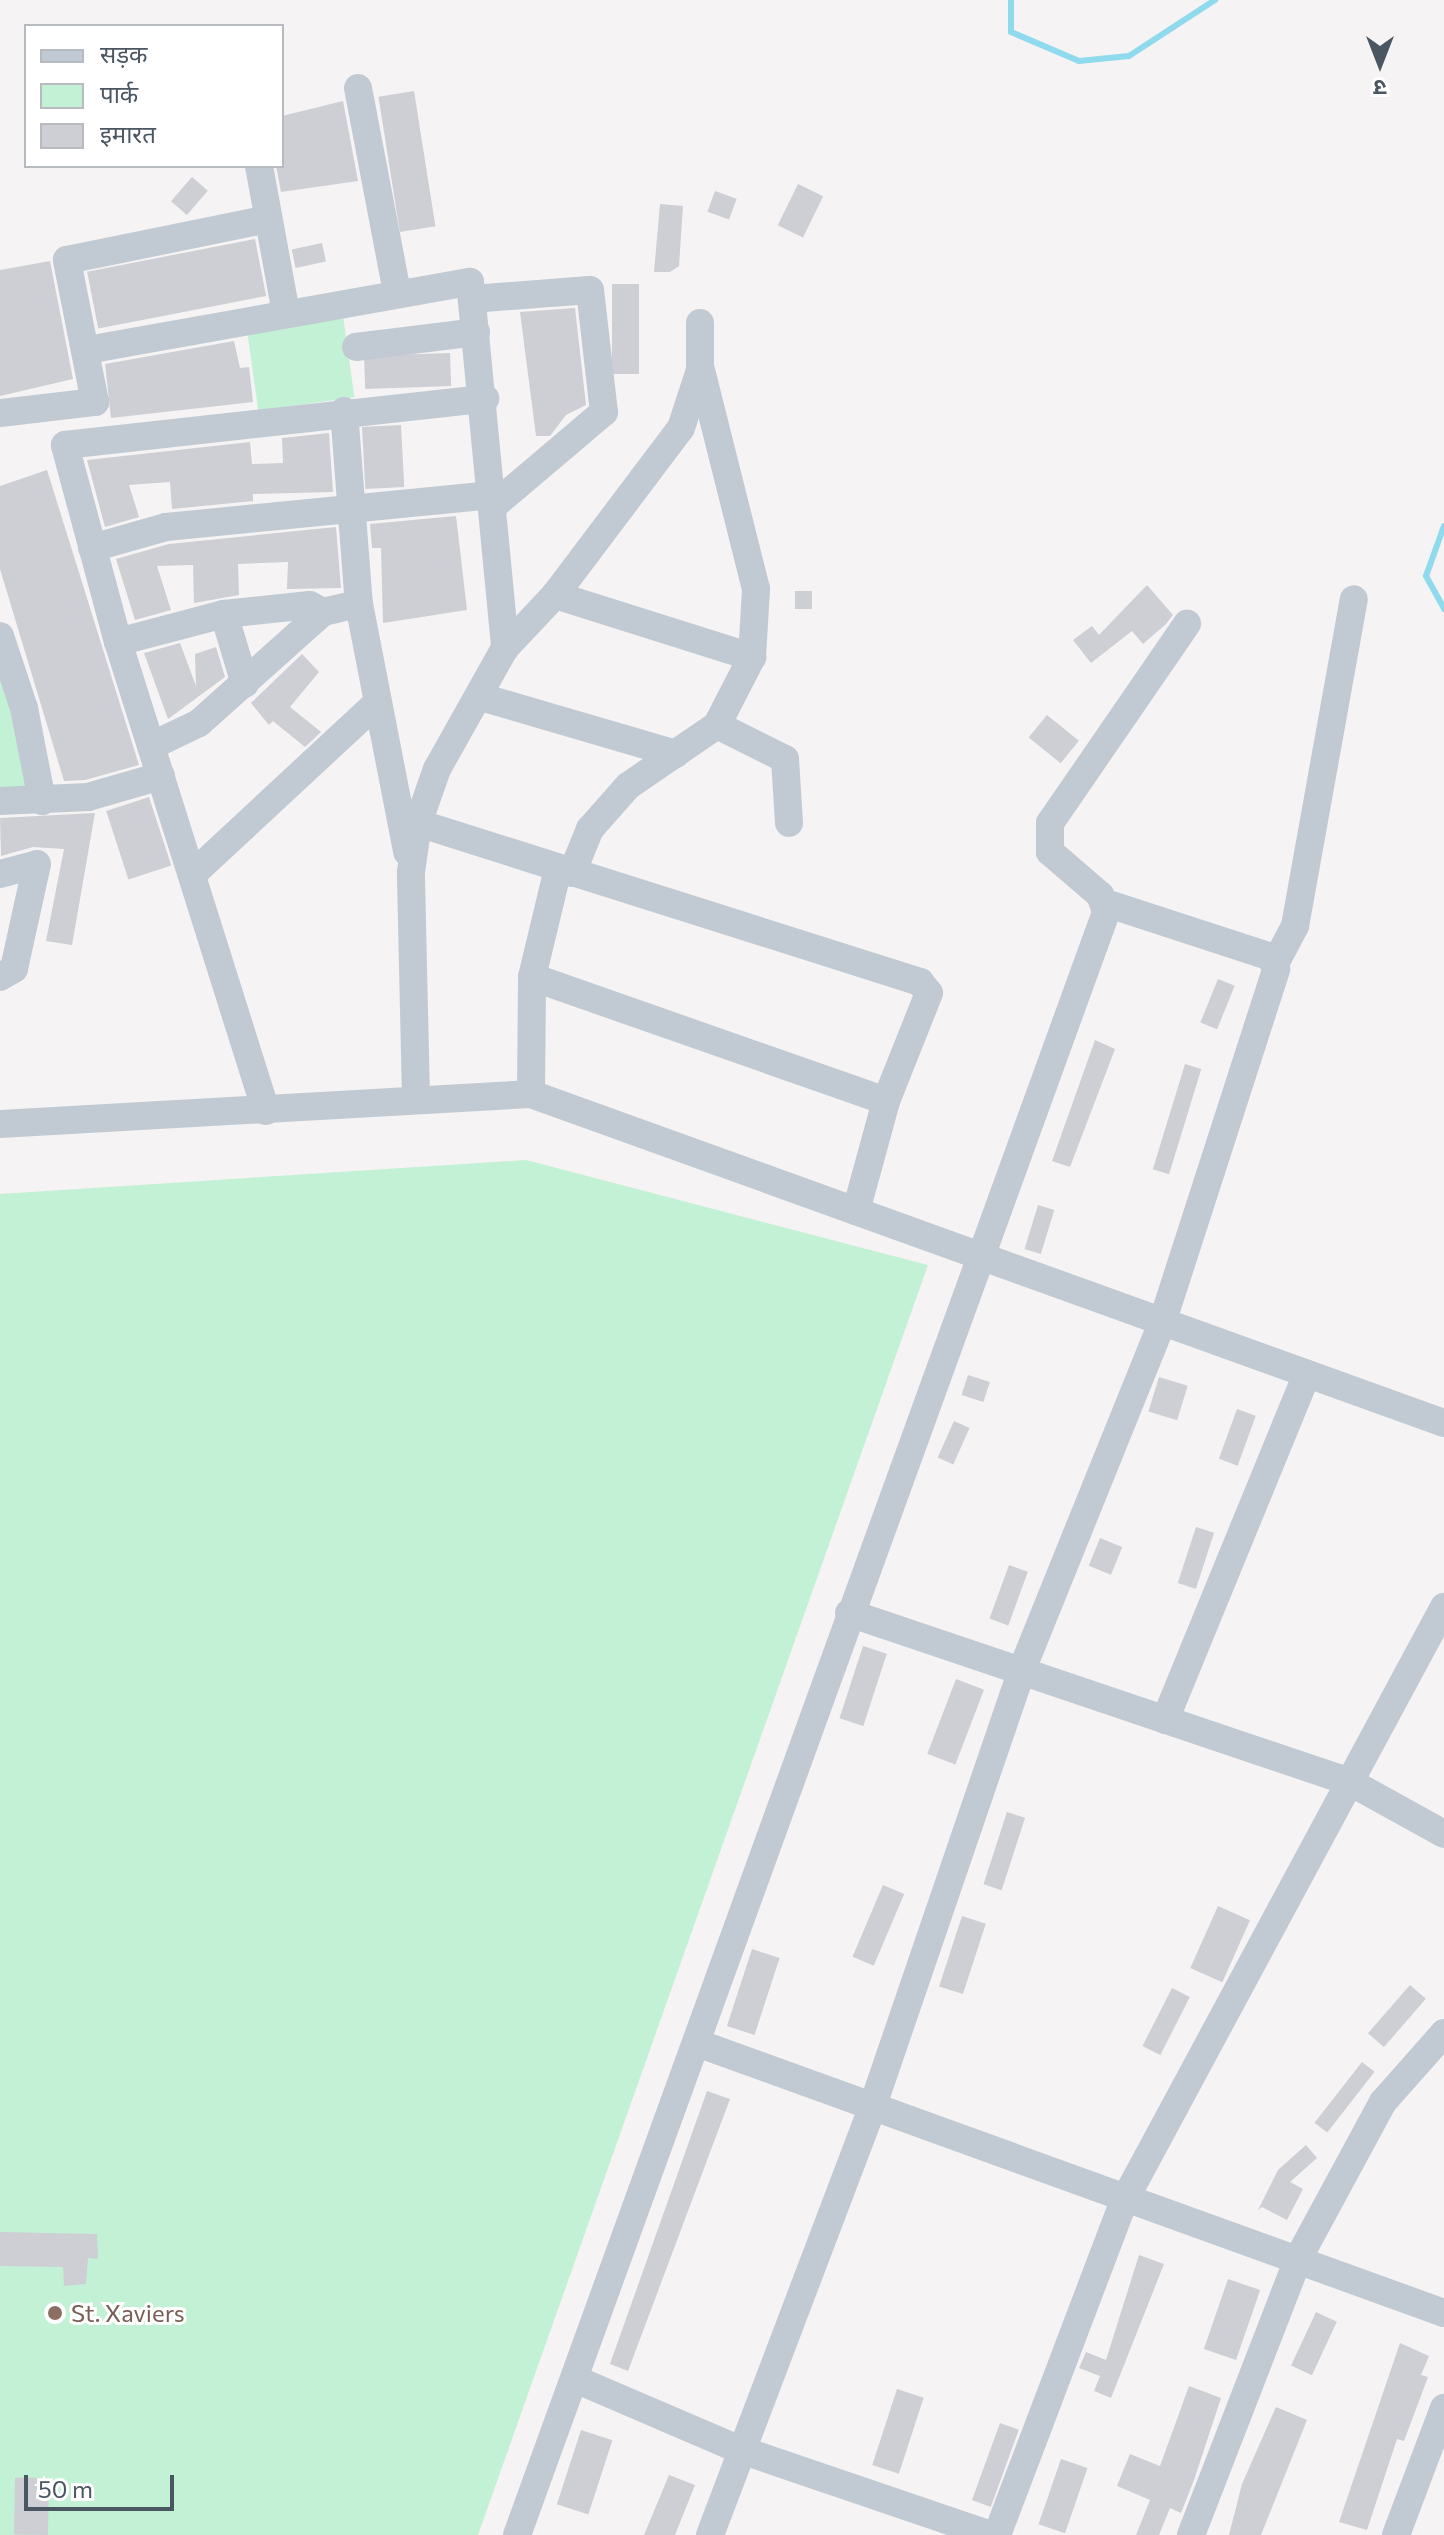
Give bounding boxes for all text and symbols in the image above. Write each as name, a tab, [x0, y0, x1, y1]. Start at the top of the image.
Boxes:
legend	[24, 24, 284, 168]
north arrow	[1340, 24, 1420, 104]
text: सड़क	[100, 39, 148, 68]
text: उ	[1374, 75, 1386, 102]
text: पार्क	[100, 79, 138, 108]
text: इमारत	[100, 119, 156, 148]
place label: St. Xaviers	[71, 2299, 185, 2327]
marker: St. Xaviers	[46, 2304, 64, 2322]
scale bar	[28, 2459, 178, 2509]
text: 50 m	[38, 2474, 93, 2503]

